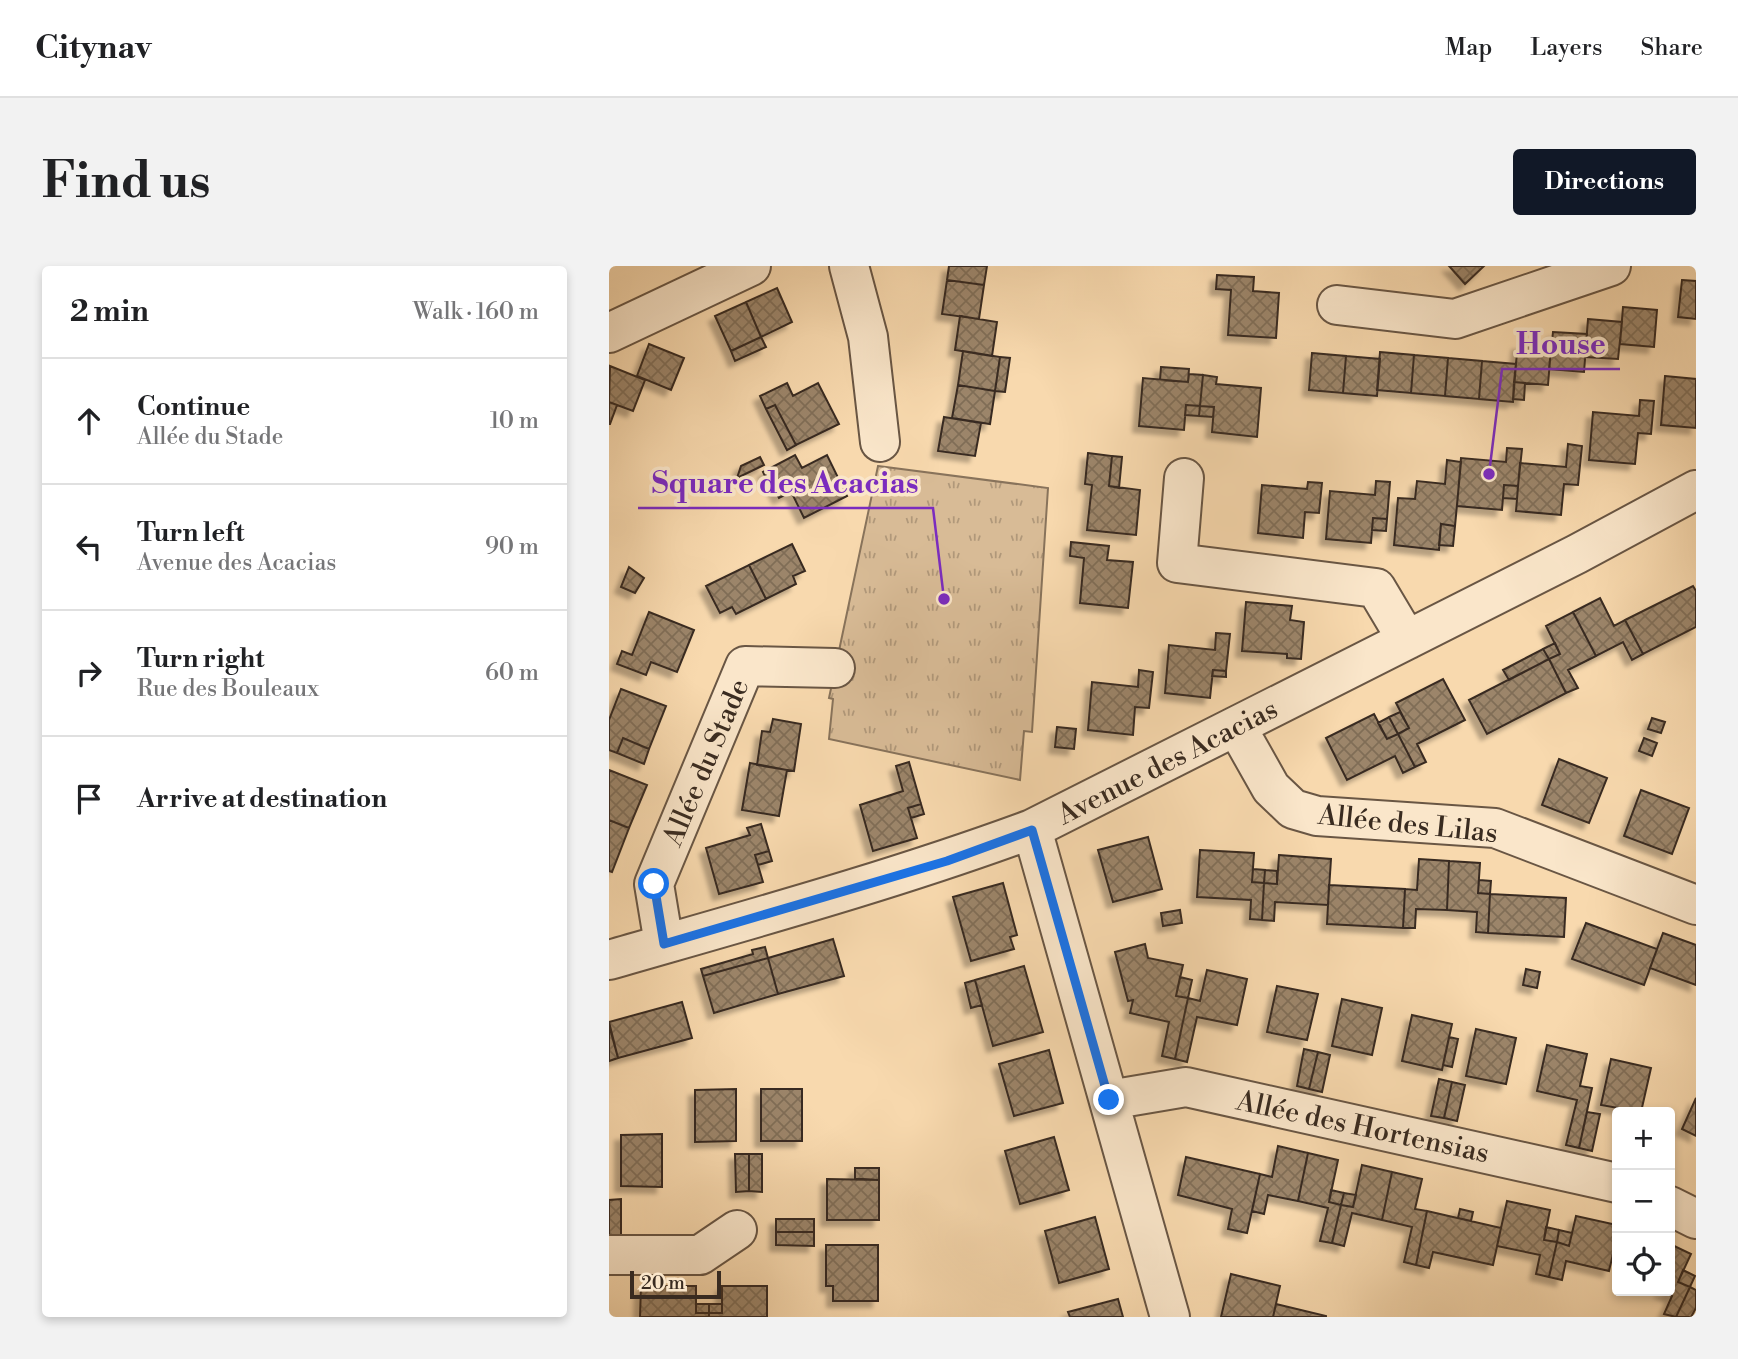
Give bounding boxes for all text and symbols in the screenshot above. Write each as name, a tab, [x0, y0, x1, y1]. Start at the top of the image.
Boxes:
text: Citynav	[35, 28, 152, 69]
text: Map	[1445, 33, 1492, 63]
text: Layers	[1530, 33, 1602, 63]
text: Share	[1640, 33, 1703, 63]
button: Directions	[1513, 149, 1696, 215]
text: Find us	[42, 152, 211, 213]
text: 2 min	[70, 293, 149, 331]
text: Walk · 160 m	[413, 298, 539, 326]
callout: House	[1502, 318, 1620, 369]
text: House	[1516, 326, 1606, 364]
text: Continue	[137, 391, 250, 423]
icon: ahead	[70, 402, 108, 440]
text: 10 m	[490, 407, 539, 435]
text: Allée du Stade	[137, 423, 283, 451]
callout: Square des Acacias	[638, 457, 933, 508]
text: Square des Acacias	[651, 465, 919, 503]
text: Turn left	[137, 517, 245, 549]
icon: left	[70, 528, 108, 566]
text: 90 m	[485, 533, 539, 561]
text: Avenue des Acacias	[137, 549, 336, 577]
text: Turn right	[137, 643, 265, 675]
icon: right	[70, 654, 108, 692]
text: 60 m	[485, 659, 539, 687]
street label: Allée du Stade	[655, 674, 757, 852]
text: Rue des Bouleaux	[137, 675, 319, 703]
street label: Avenue des Acacias	[1051, 692, 1284, 833]
icon: arrive	[70, 780, 108, 818]
text: Arrive at destination	[137, 783, 387, 815]
street label: Allée des Lilas	[1315, 798, 1499, 851]
route start	[638, 868, 669, 899]
street label: Allée des Hortensias	[1232, 1083, 1492, 1171]
route end	[1093, 1084, 1124, 1115]
map controls	[1612, 1107, 1675, 1296]
button: +	[1612, 1107, 1675, 1170]
button: −	[1612, 1170, 1675, 1233]
button: locate	[1612, 1233, 1675, 1296]
scale bar	[630, 1268, 721, 1300]
text: 20 m	[641, 1271, 685, 1295]

